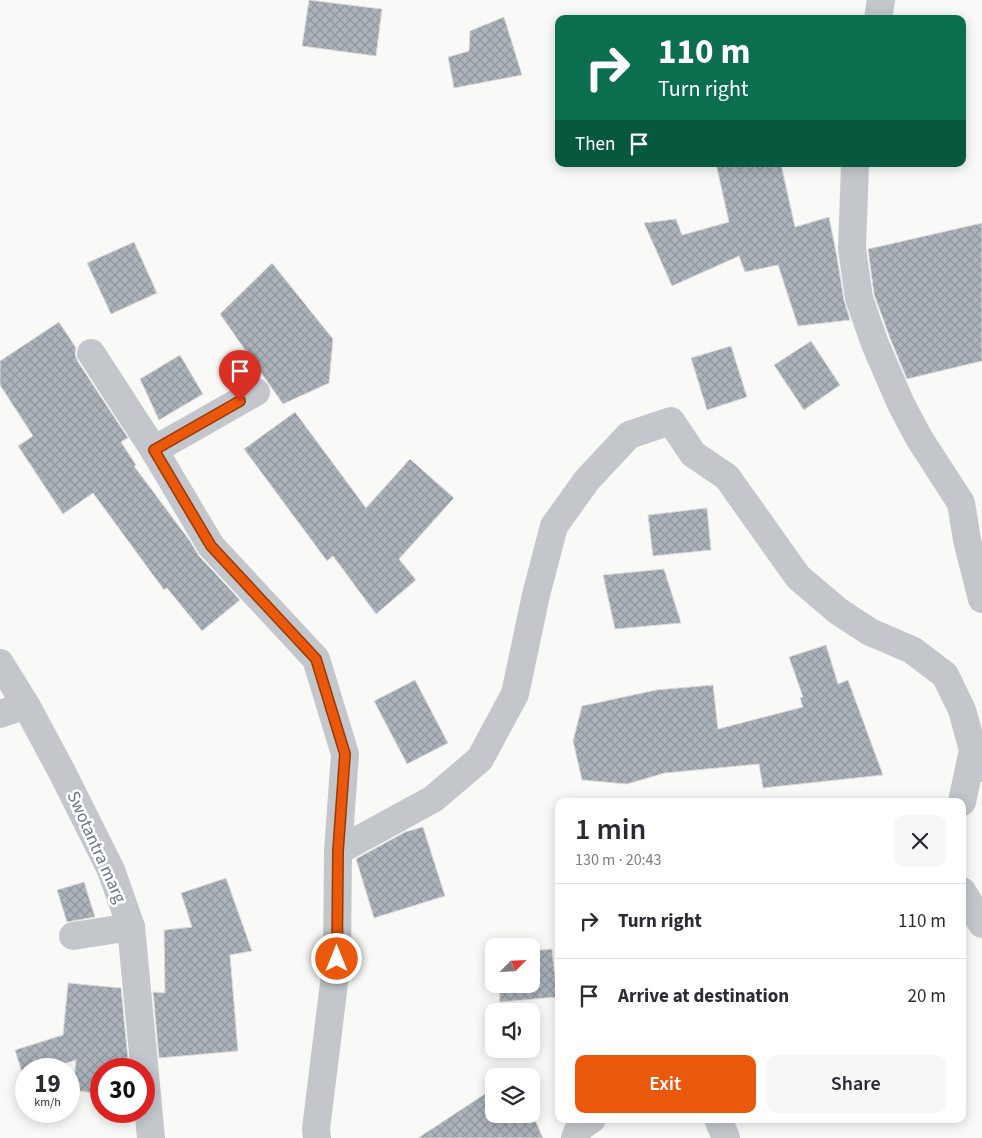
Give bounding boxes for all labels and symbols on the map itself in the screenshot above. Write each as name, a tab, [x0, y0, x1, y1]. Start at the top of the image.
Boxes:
pin	[219, 350, 261, 401]
street label: Swotantra marg	[61, 787, 132, 907]
position arrow	[310, 932, 362, 984]
north arrow	[485, 938, 540, 992]
speed limit sign: 30	[90, 1058, 155, 1123]

